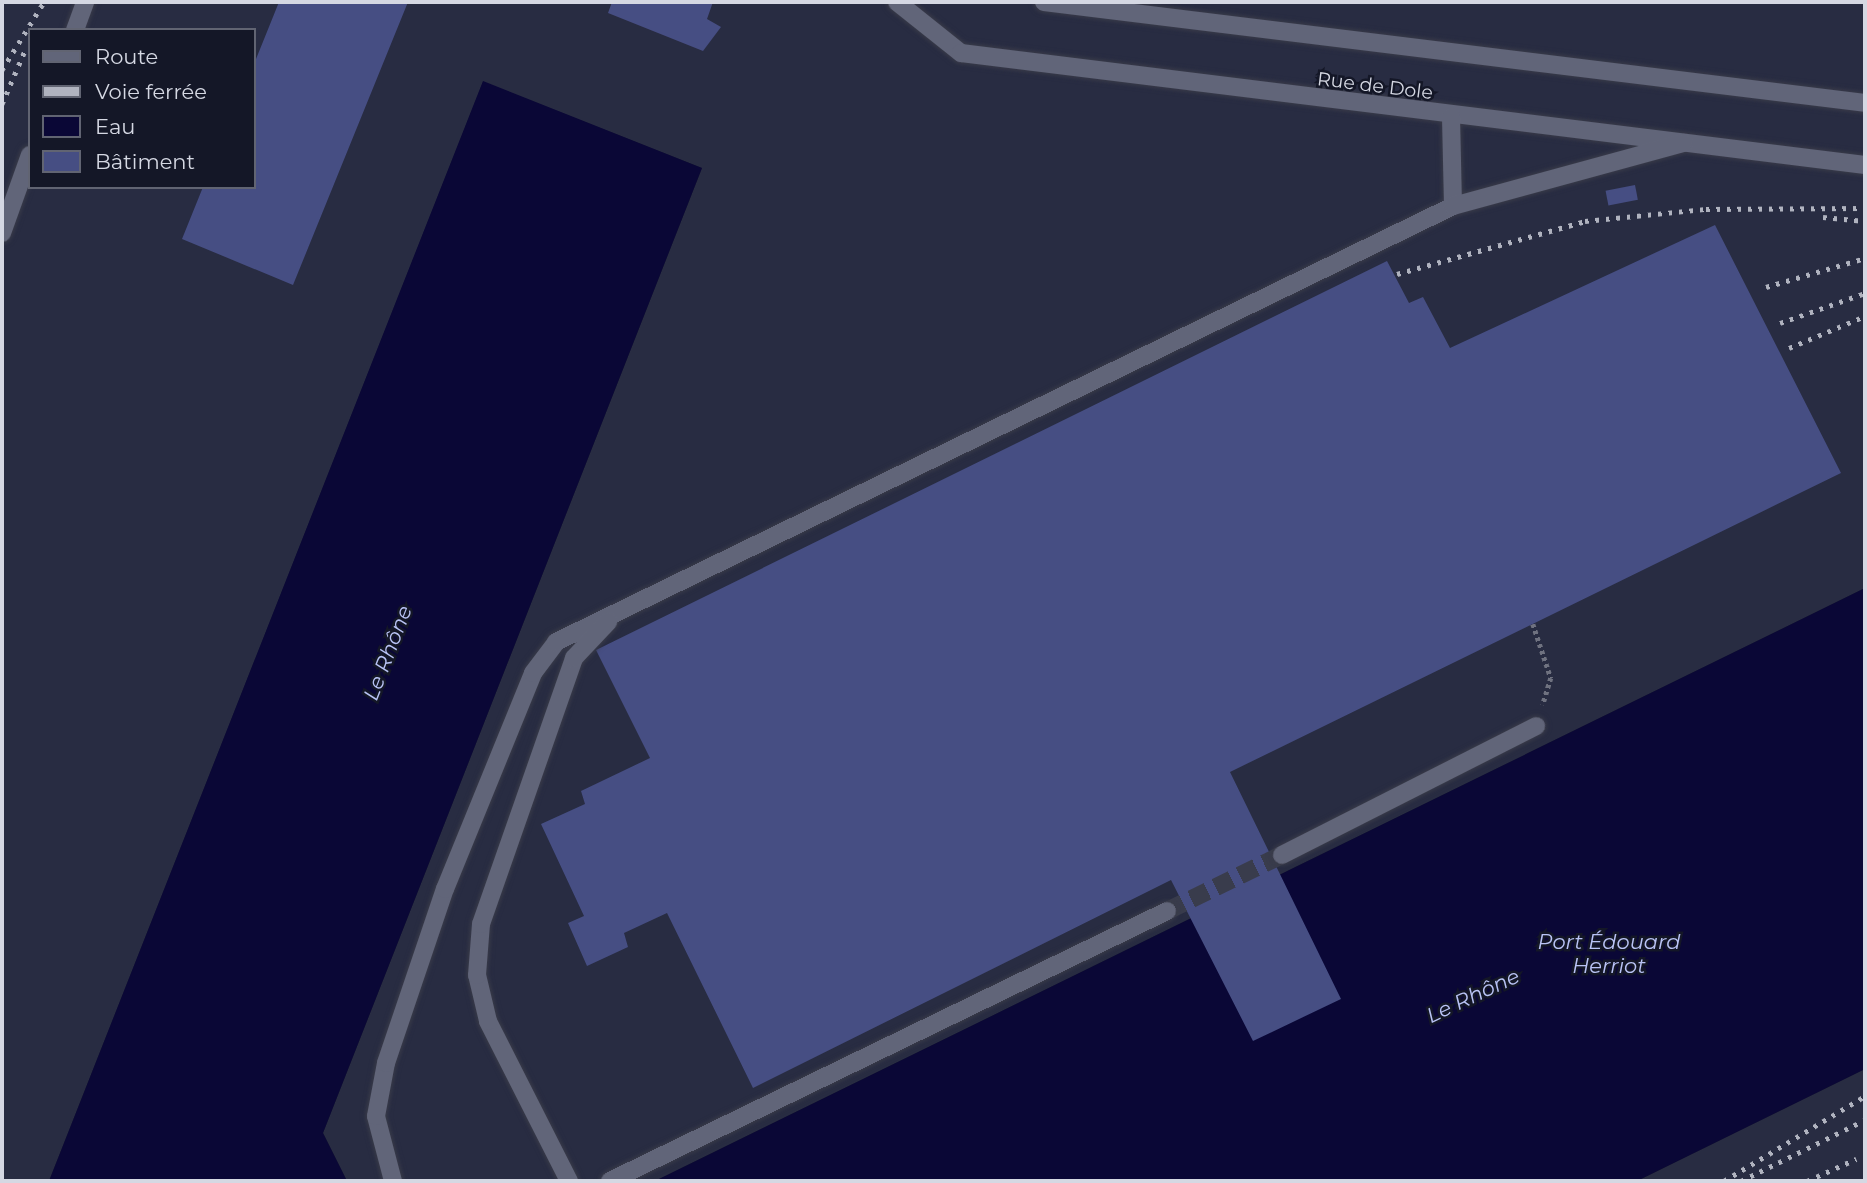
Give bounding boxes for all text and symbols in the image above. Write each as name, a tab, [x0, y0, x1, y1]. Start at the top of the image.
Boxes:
legend	[28, 28, 256, 189]
text: Route	[95, 44, 158, 69]
street label: Rue de Dole	[1316, 68, 1434, 104]
text: Voie ferrée	[95, 79, 207, 104]
text: Eau	[95, 114, 135, 139]
text: Bâtiment	[95, 149, 195, 174]
water label: Le Rhône	[358, 602, 418, 704]
water label: Port Édouard Herriot	[1538, 929, 1680, 979]
water label: Le Rhône	[1422, 963, 1524, 1029]

